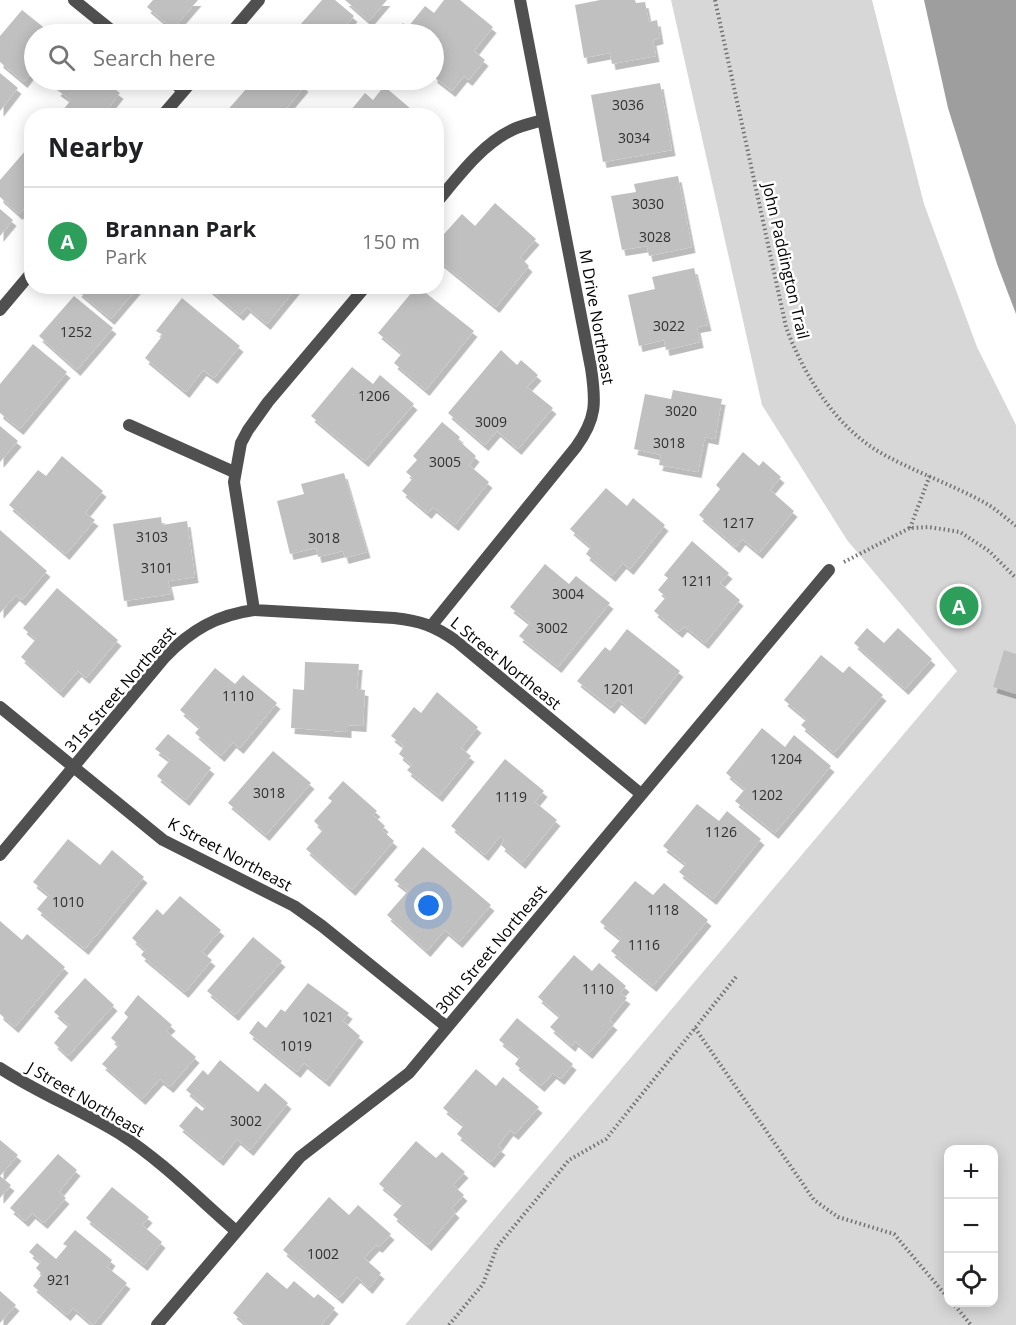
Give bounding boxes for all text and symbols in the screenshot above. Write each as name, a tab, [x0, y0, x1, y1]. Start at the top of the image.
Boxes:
search box	[24, 24, 444, 90]
icon: search	[45, 41, 78, 74]
text: Search here	[93, 42, 216, 72]
house number: 3036	[612, 95, 644, 114]
house number: 3034	[618, 128, 650, 147]
text: Nearby	[48, 129, 143, 165]
street label: John Paddington Trail	[757, 179, 815, 341]
house number: 3030	[632, 194, 664, 213]
text: Brannan Park	[105, 213, 256, 243]
house number: 3028	[639, 227, 671, 246]
text: A	[61, 228, 74, 255]
text: 150 m	[362, 228, 420, 255]
text: Park	[105, 243, 147, 270]
street label: M Drive Northeast	[574, 248, 620, 387]
house number: 3022	[653, 316, 685, 335]
house number: 1252	[60, 322, 92, 341]
house number: 1206	[358, 386, 390, 405]
house number: 3020	[665, 401, 697, 420]
house number: 3009	[475, 412, 507, 431]
house number: 3018	[653, 433, 685, 452]
house number: 3005	[429, 452, 461, 471]
house number: 1217	[722, 513, 754, 532]
house number: 3103	[136, 527, 168, 546]
house number: 3018	[308, 528, 340, 547]
house number: 3101	[141, 558, 173, 577]
house number: 1211	[681, 571, 713, 590]
house number: 3004	[552, 584, 584, 603]
pin: A	[940, 584, 978, 628]
street label: L Street Northeast	[446, 612, 566, 715]
house number: 3002	[536, 618, 568, 637]
street label: 31st Street Northeast	[59, 621, 181, 756]
house number: 1201	[603, 679, 635, 698]
house number: 1110	[222, 686, 254, 705]
house number: 1204	[770, 749, 802, 768]
house number: 3018	[253, 783, 285, 802]
house number: 1202	[751, 785, 783, 804]
house number: 1119	[495, 787, 527, 806]
street label: K Street Northeast	[164, 812, 296, 896]
house number: 1126	[705, 822, 737, 841]
street label: 30th Street Northeast	[431, 880, 552, 1018]
your location	[414, 891, 443, 920]
house number: 1010	[52, 892, 84, 911]
house number: 1118	[647, 900, 679, 919]
house number: 1116	[628, 935, 660, 954]
house number: 1110	[582, 979, 614, 998]
house number: 1021	[302, 1007, 334, 1026]
house number: 1019	[280, 1036, 312, 1055]
street label: J Street Northeast	[22, 1055, 149, 1142]
house number: 3002	[230, 1111, 262, 1130]
map controls	[944, 1145, 998, 1307]
button: +	[944, 1145, 998, 1199]
button: −	[944, 1199, 998, 1253]
house number: 1002	[307, 1244, 339, 1263]
button: locate	[944, 1253, 998, 1307]
house number: 921	[47, 1270, 71, 1289]

